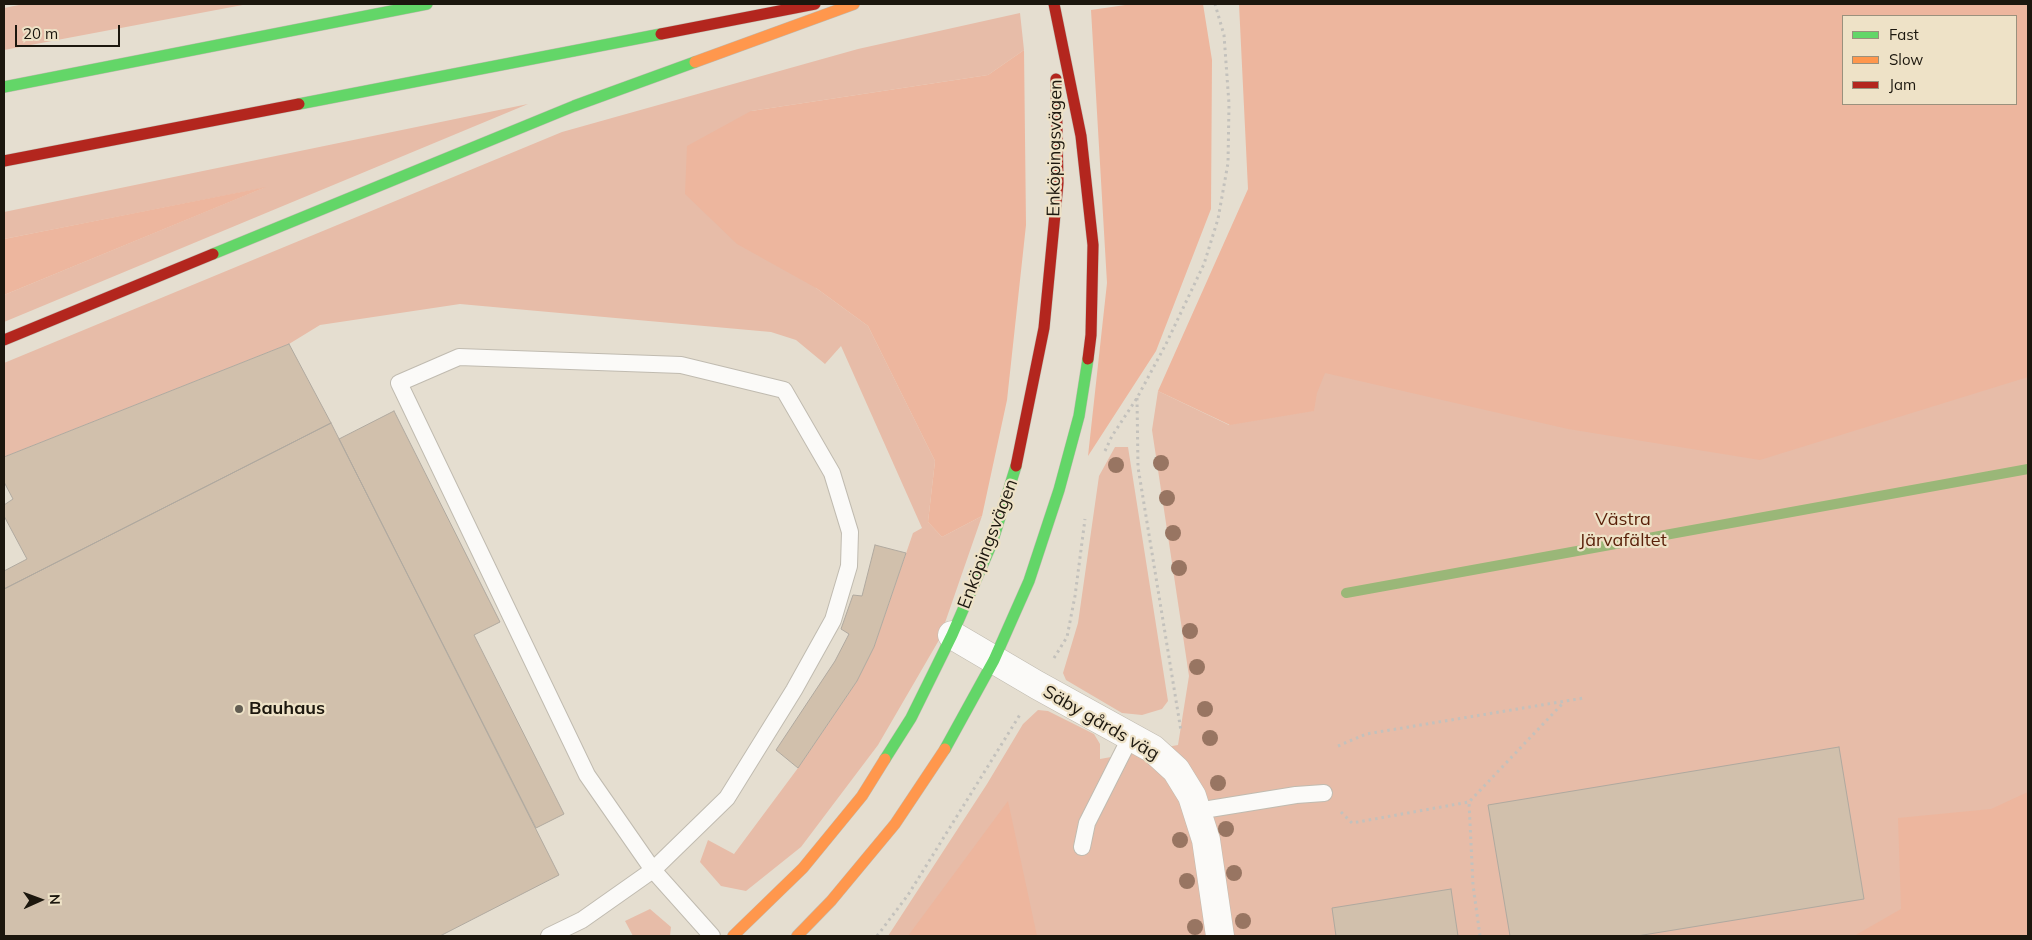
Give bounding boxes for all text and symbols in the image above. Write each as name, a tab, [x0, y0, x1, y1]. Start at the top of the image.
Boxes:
scale bar	[18, 15, 122, 47]
legend	[1842, 15, 2017, 105]
text: 20 m	[23, 24, 58, 43]
text: Fast	[1889, 25, 1919, 44]
text: Slow	[1889, 50, 1923, 69]
text: Jam	[1889, 75, 1916, 94]
street label: Enköpingsvägen	[1043, 79, 1067, 217]
street label: Enköpingsvägen	[953, 476, 1023, 612]
park label: Västra Järvafältet	[1579, 509, 1667, 552]
street label: Säby gårds väg	[1039, 681, 1163, 765]
place label: Bauhaus	[249, 698, 325, 720]
marker: Bauhaus	[233, 703, 245, 715]
north arrow	[15, 875, 65, 925]
text: N	[46, 894, 64, 905]

